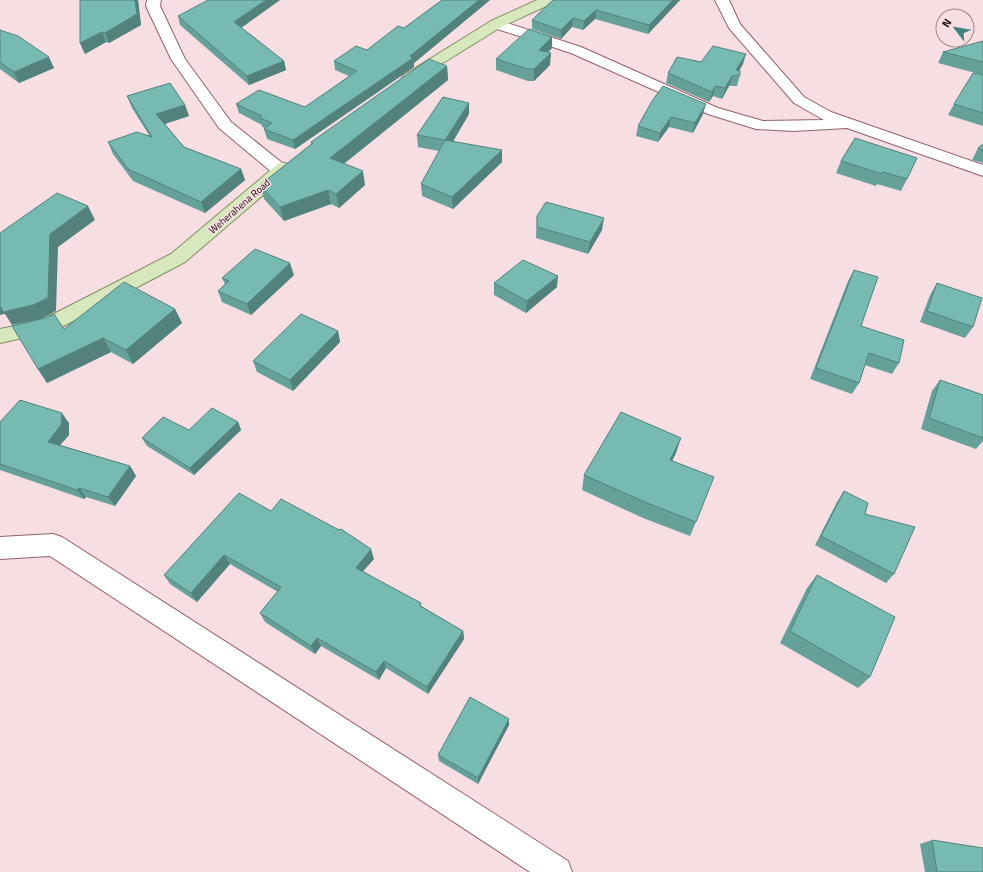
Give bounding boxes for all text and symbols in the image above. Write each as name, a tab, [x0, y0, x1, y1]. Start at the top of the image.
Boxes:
north arrow	[935, 8, 975, 48]
text: N	[938, 15, 955, 30]
street label: Weherahena Road	[205, 175, 273, 237]

